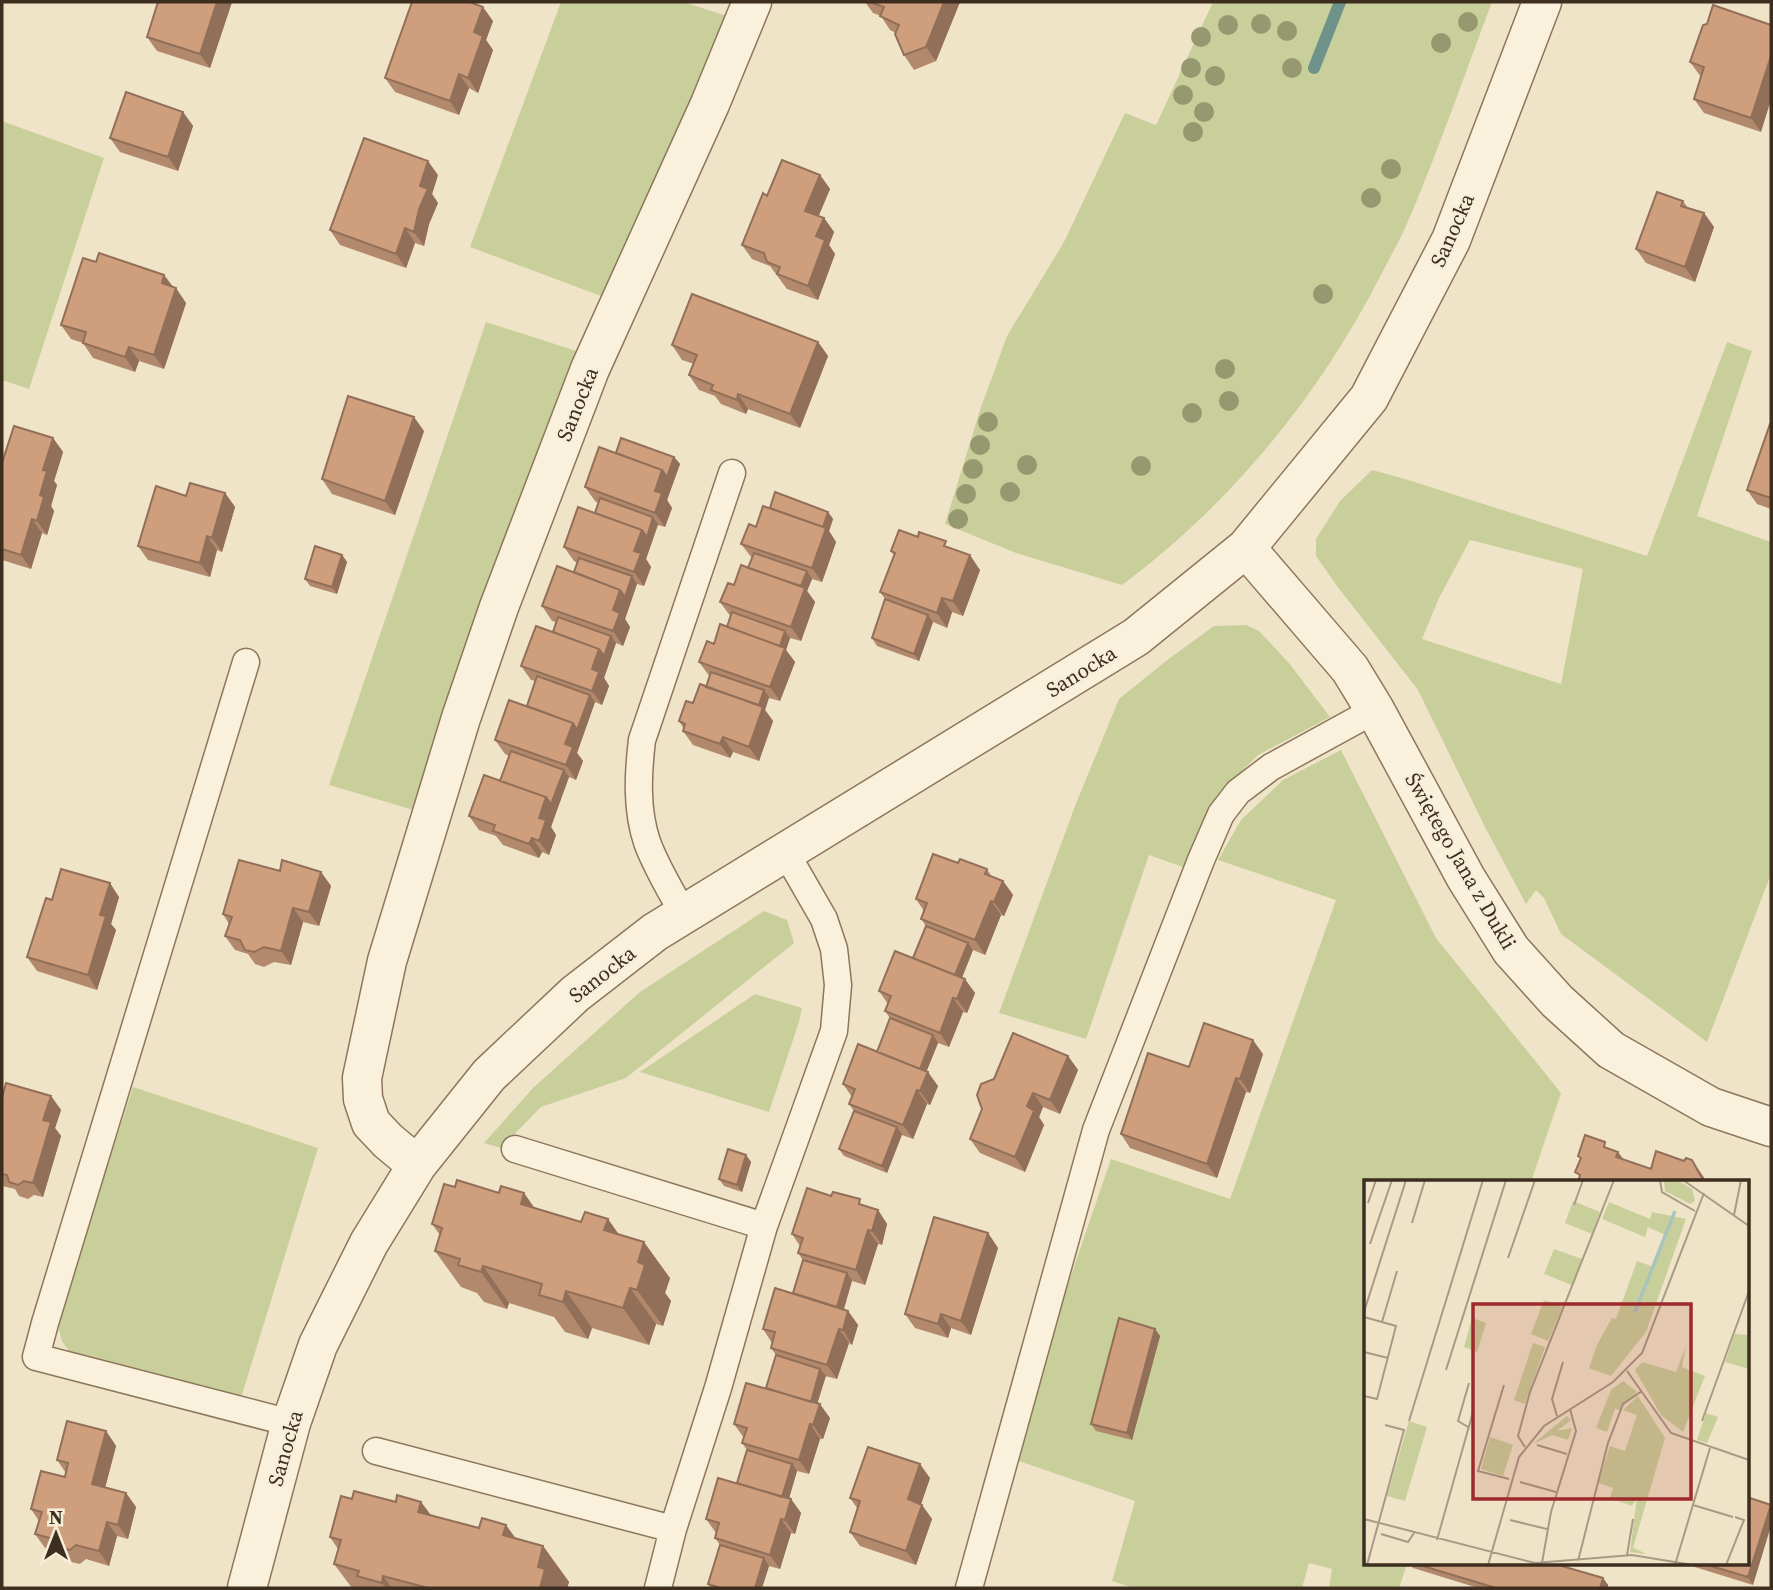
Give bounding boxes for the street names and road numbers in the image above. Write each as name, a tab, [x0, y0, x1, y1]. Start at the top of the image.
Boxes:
street label: Sanocka	[1423, 188, 1481, 271]
street label: Sanocka	[549, 362, 605, 445]
street label: Sanocka	[1040, 638, 1122, 704]
street label: Świętego Jana z Dukli	[1398, 767, 1524, 955]
street label: Sanocka	[562, 938, 642, 1009]
street label: Sanocka	[260, 1406, 310, 1489]

